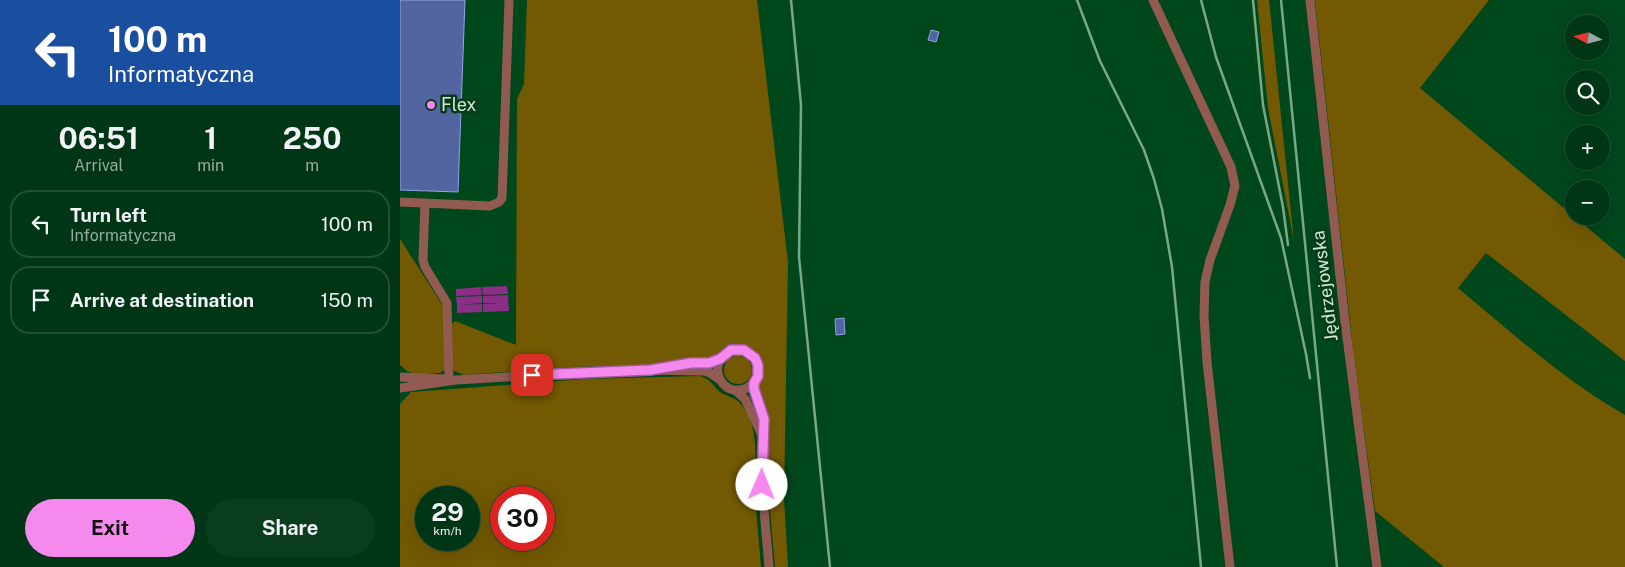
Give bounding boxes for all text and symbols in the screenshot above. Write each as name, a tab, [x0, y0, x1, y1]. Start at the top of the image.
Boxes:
north arrow	[1565, 15, 1610, 60]
map controls	[1565, 15, 1610, 225]
text: 100 m	[108, 19, 207, 60]
icon: left	[25, 20, 90, 85]
text: Informatyczna	[108, 61, 254, 87]
button: search	[1565, 70, 1610, 115]
place label: Flex	[441, 94, 476, 115]
marker: Flex	[425, 99, 437, 111]
text: 06:51	[58, 120, 139, 156]
text: 1	[204, 120, 217, 156]
text: 250	[283, 120, 341, 156]
button: +	[1565, 125, 1610, 170]
text: Arrival	[74, 156, 123, 175]
text: min	[197, 156, 224, 175]
text: m	[305, 156, 319, 175]
button: −	[1565, 180, 1610, 225]
text: Turn left	[70, 204, 147, 226]
icon: left	[27, 210, 55, 238]
text: 100 m	[321, 213, 373, 235]
text: Informatyczna	[70, 226, 176, 245]
street label: Jędrzejowska	[1307, 229, 1342, 343]
icon: arrive	[27, 286, 55, 314]
text: Arrive at destination	[70, 289, 254, 311]
text: 150 m	[320, 289, 373, 311]
pin	[511, 354, 553, 396]
icon: arrive	[518, 361, 546, 389]
position arrow	[735, 458, 787, 510]
speed limit sign: 30	[490, 486, 555, 551]
text: 29	[431, 497, 464, 527]
button: Exit	[25, 499, 195, 557]
button: Share	[205, 499, 375, 557]
text: km/h	[433, 524, 462, 538]

